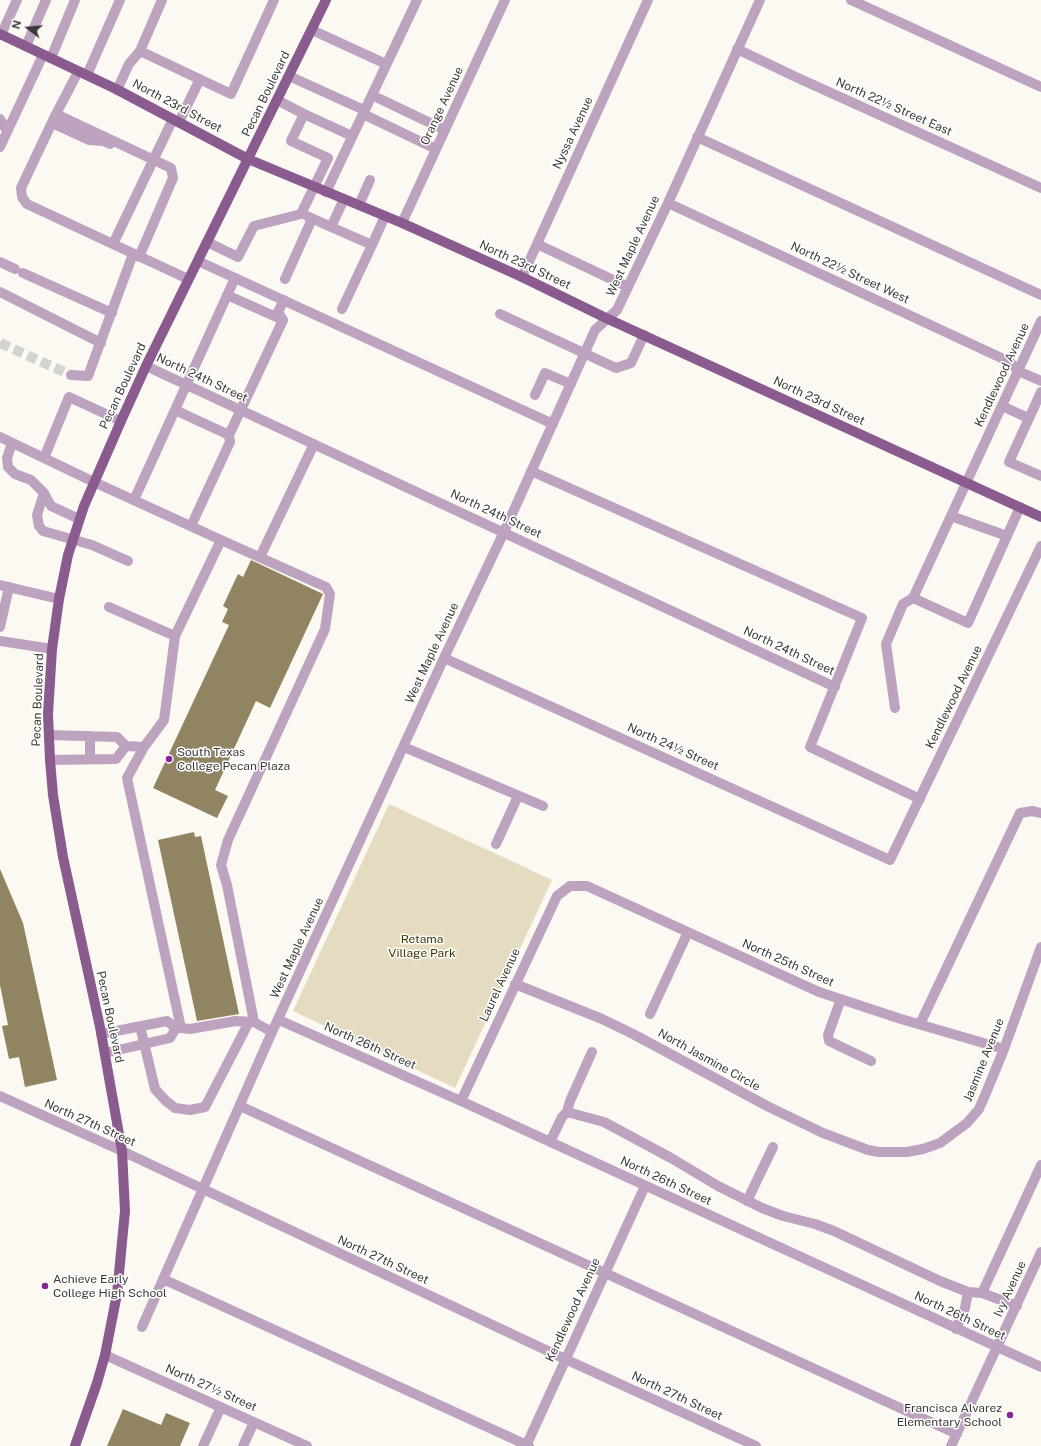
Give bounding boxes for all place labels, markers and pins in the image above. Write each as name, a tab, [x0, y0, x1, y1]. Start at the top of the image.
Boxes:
place label: South Texas College Pecan Plaza	[177, 745, 290, 773]
marker: South Texas College Pecan Plaza	[164, 754, 174, 764]
place label: Achieve Early College High School	[53, 1272, 167, 1300]
marker: Achieve Early College High School	[40, 1281, 50, 1291]
place label: Francisca Alvarez Elementary School	[897, 1401, 1002, 1429]
marker: Francisca Alvarez Elementary School	[1005, 1410, 1015, 1420]

